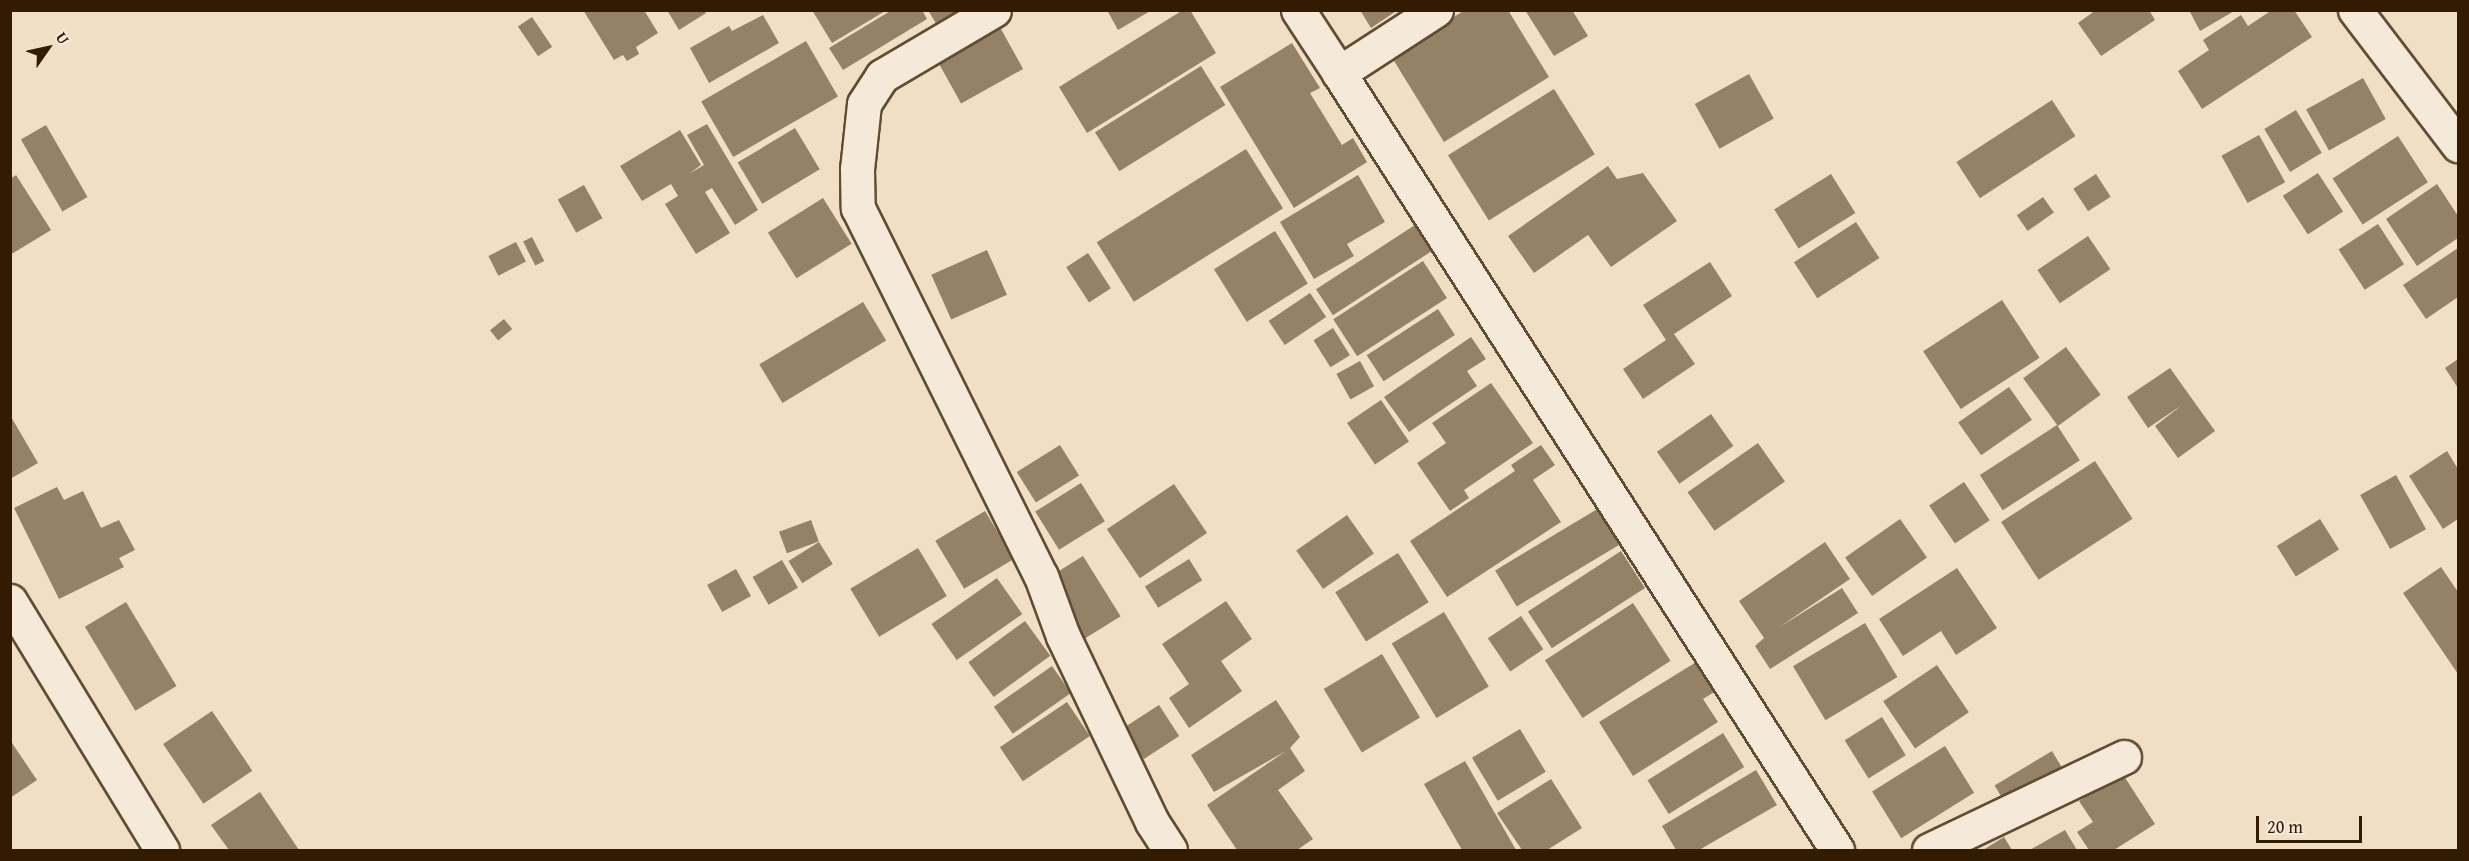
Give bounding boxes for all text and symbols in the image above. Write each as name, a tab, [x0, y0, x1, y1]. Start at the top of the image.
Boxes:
north arrow	[18, 18, 78, 78]
text: U	[50, 27, 76, 49]
scale bar	[2259, 804, 2366, 842]
text: 20 m	[2267, 813, 2303, 840]

